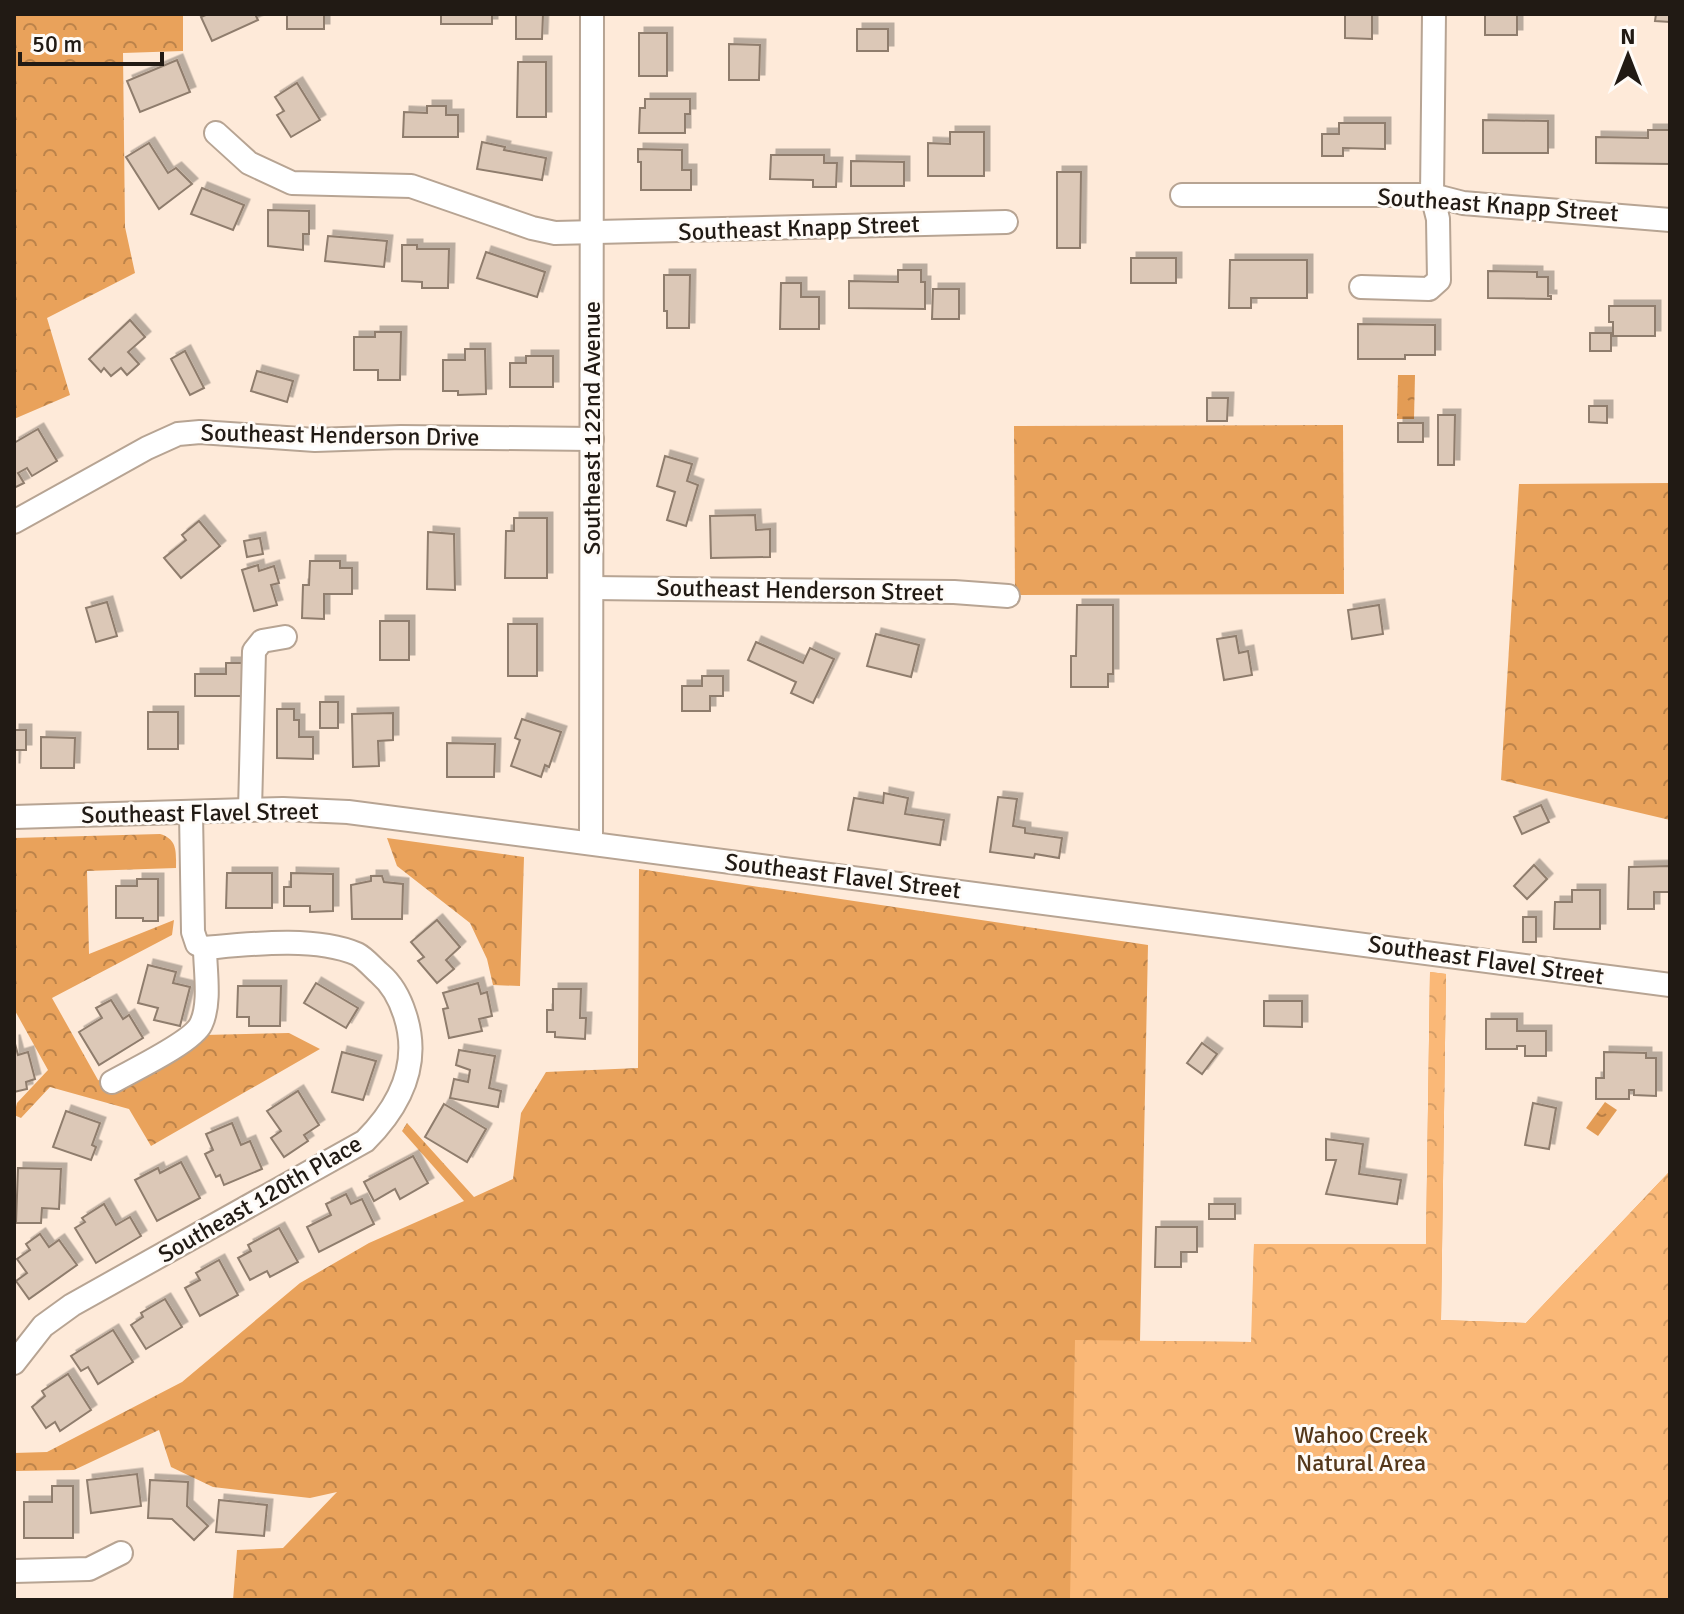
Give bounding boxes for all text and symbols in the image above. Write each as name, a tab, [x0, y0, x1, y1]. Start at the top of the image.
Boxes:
scale bar	[20, 16, 162, 66]
north arrow	[1588, 16, 1668, 96]
text: N	[1620, 23, 1636, 50]
text: 50 m	[32, 29, 82, 59]
street label: Southeast Knapp Street	[1376, 182, 1620, 228]
street label: Southeast Knapp Street	[678, 209, 920, 247]
street label: Southeast 122nd Avenue	[577, 301, 607, 555]
street label: Southeast Henderson Drive	[200, 418, 480, 452]
street label: Southeast Henderson Street	[656, 572, 944, 608]
street label: Southeast Flavel Street	[81, 796, 319, 830]
street label: Southeast Flavel Street	[723, 847, 963, 905]
street label: Southeast Flavel Street	[1366, 929, 1606, 991]
street label: Southeast 120th Place	[153, 1128, 367, 1270]
park label: Wahoo Creek Natural Area	[1294, 1420, 1428, 1478]

